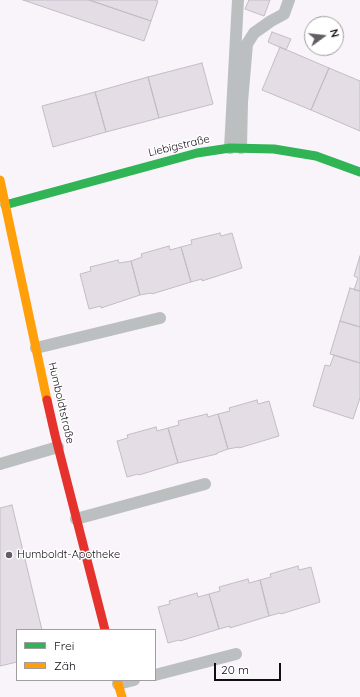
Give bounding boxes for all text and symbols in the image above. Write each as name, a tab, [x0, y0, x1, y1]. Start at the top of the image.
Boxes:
north arrow	[304, 16, 344, 56]
text: N	[327, 27, 342, 39]
street label: Liebigstraße	[147, 133, 211, 159]
street label: Humboldtstraße	[45, 361, 77, 445]
place label: Humboldt-Apotheke	[17, 548, 120, 562]
marker: Humboldt-Apotheke	[4, 550, 14, 560]
legend	[16, 629, 156, 681]
text: Frei	[54, 638, 74, 653]
scale bar	[216, 655, 283, 681]
text: Zäh	[54, 658, 76, 673]
text: 20 m	[221, 662, 249, 677]

